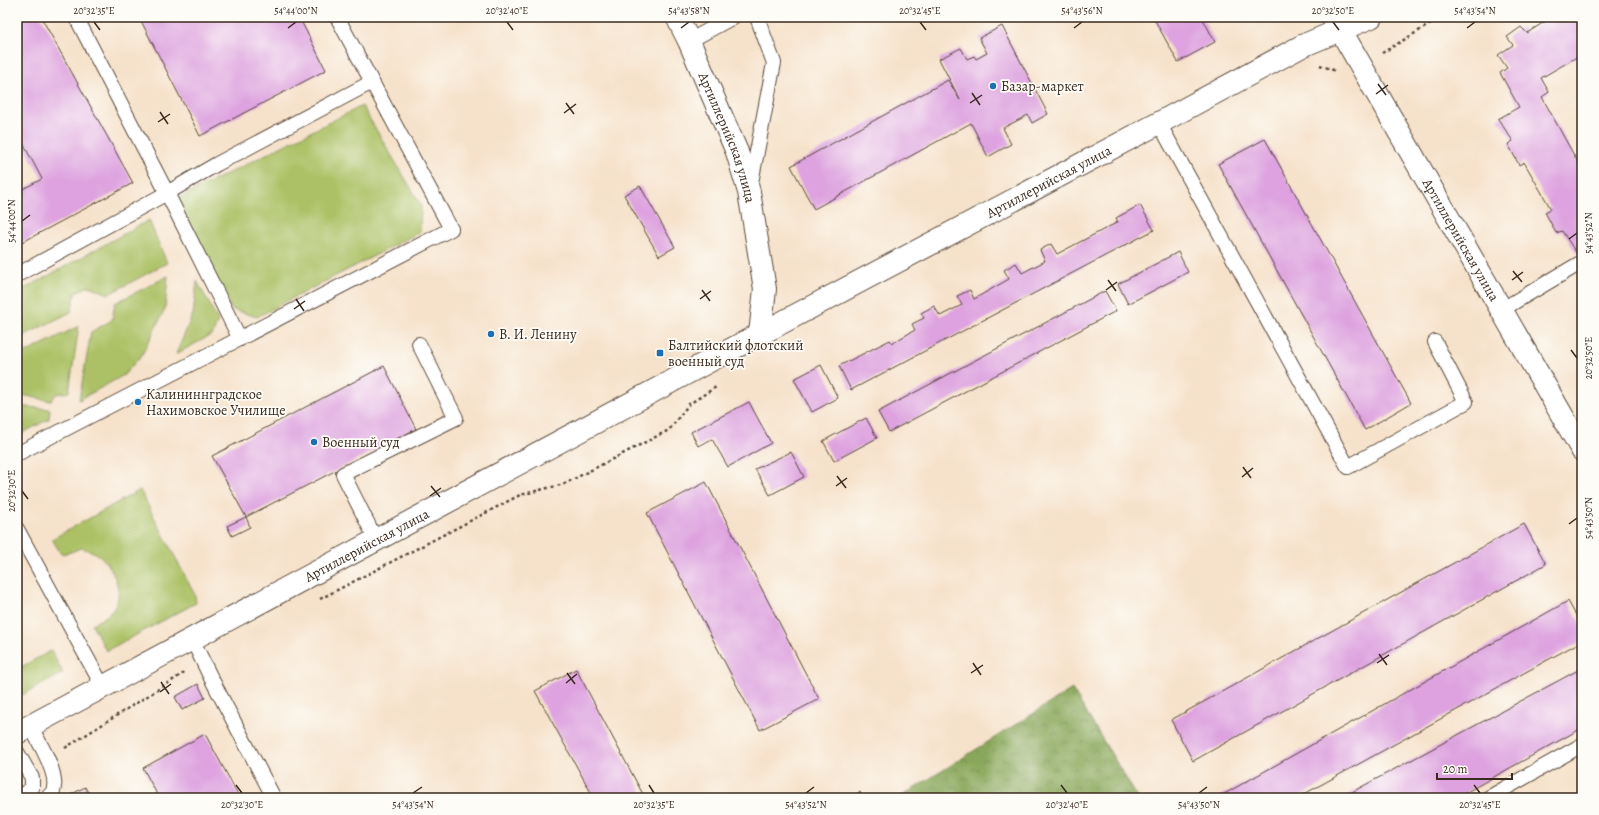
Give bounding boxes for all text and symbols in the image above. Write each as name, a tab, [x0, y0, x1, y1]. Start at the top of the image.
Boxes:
text: 20°32'35"E	[73, 4, 115, 17]
text: 54°44'00"N	[274, 4, 318, 17]
text: 20°32'40"E	[486, 4, 528, 17]
text: 54°43'58"N	[668, 4, 710, 17]
text: 20°32'45"E	[899, 4, 941, 17]
text: 54°43'56"N	[1061, 4, 1103, 17]
text: 20°32'50"E	[1312, 4, 1354, 17]
text: 54°43'54"N	[1454, 4, 1496, 17]
street label: Артиллерийская улица	[694, 68, 760, 205]
place label: Базар-маркет	[1001, 77, 1084, 96]
marker: Базар-маркет	[988, 81, 998, 91]
street label: Артиллерийская улица	[982, 140, 1115, 223]
street label: Артиллерийская улица	[1418, 174, 1504, 305]
text: 54°44'00"N	[5, 199, 18, 243]
text: 54°43'52"N	[1582, 212, 1595, 254]
place label: В. И. Ленину	[499, 325, 577, 344]
marker: В. И. Ленину	[486, 329, 496, 339]
place label: Балтийский флотский военный суд	[668, 336, 803, 371]
text: 20°32'50"E	[1582, 337, 1595, 379]
marker: Балтийский флотский военный суд	[655, 348, 665, 358]
place label: Калининнградское Нахимовское Училище	[146, 385, 286, 420]
marker: Калининнградское Нахимовское Училище	[133, 397, 143, 407]
place label: Военный суд	[322, 433, 400, 452]
marker: Военный суд	[309, 437, 319, 447]
text: 20°32'30"E	[5, 470, 18, 512]
text: 54°43'50"N	[1582, 497, 1595, 539]
street label: Артиллерийская улица	[300, 504, 433, 587]
scale bar	[1437, 755, 1512, 781]
text: 20 m	[1443, 761, 1467, 777]
text: 20°32'30"E	[221, 798, 263, 811]
text: 54°43'54"N	[392, 798, 434, 811]
text: 20°32'35"E	[633, 798, 675, 811]
text: 54°43'52"N	[785, 798, 827, 811]
text: 20°32'40"E	[1046, 798, 1088, 811]
text: 54°43'50"N	[1178, 798, 1220, 811]
text: 20°32'45"E	[1459, 798, 1501, 811]

